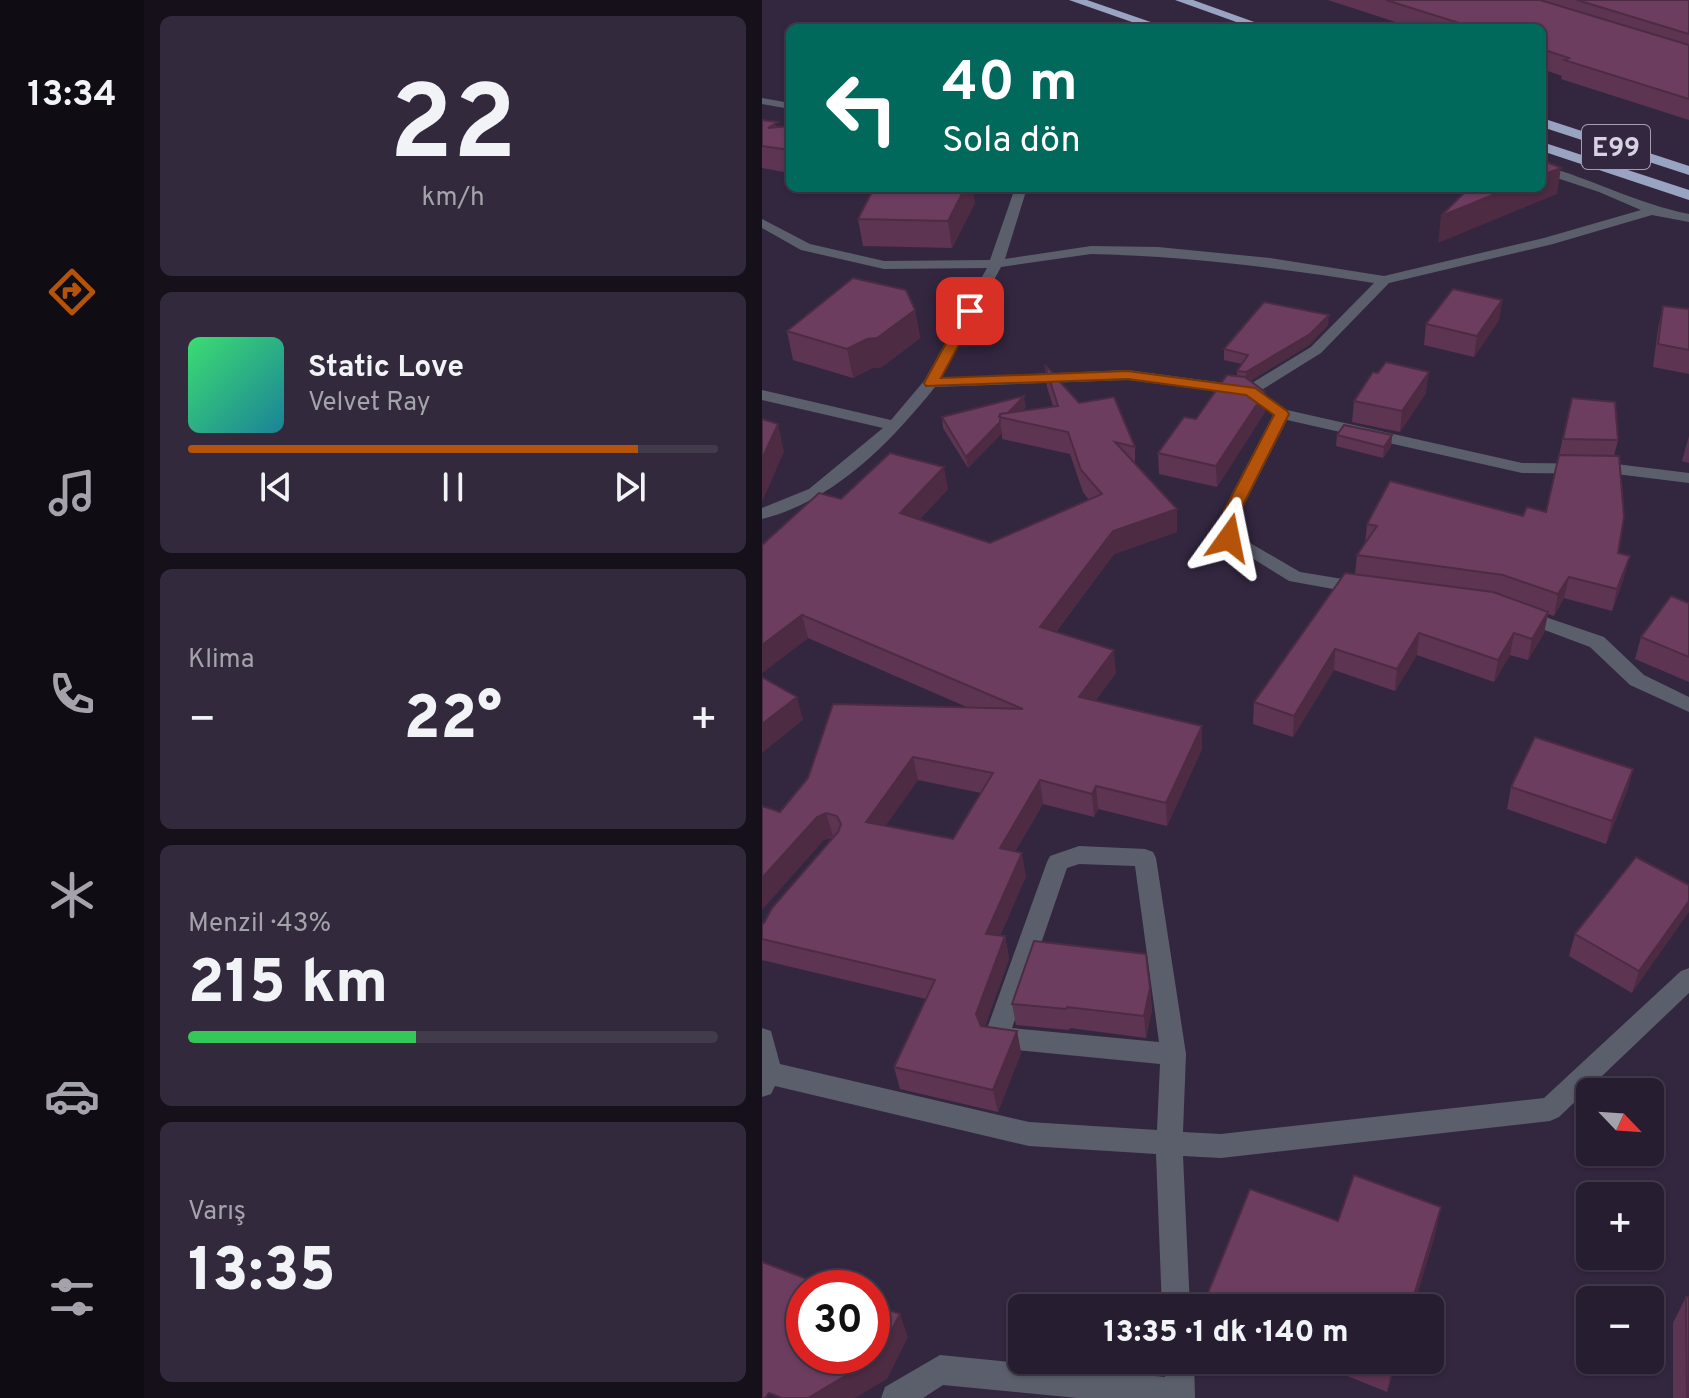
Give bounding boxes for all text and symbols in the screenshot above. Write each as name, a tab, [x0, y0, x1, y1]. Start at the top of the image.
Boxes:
text: 40 m	[942, 50, 1078, 120]
icon: left	[810, 56, 914, 160]
text: 22	[389, 64, 517, 196]
text: 13:34	[27, 73, 117, 119]
text: Sola dön	[942, 119, 1081, 165]
road number: E99	[1582, 125, 1650, 169]
text: km/h	[421, 182, 485, 215]
icon: directions	[44, 264, 100, 320]
pin	[936, 277, 1004, 345]
icon: arrive	[948, 289, 992, 333]
text: Static Love	[308, 350, 464, 387]
text: Velvet Ray	[308, 387, 431, 420]
icon: music	[44, 465, 100, 521]
icon: previous	[254, 465, 298, 509]
icon: pause	[431, 465, 475, 509]
icon: next	[608, 465, 652, 509]
position arrow	[1187, 496, 1271, 580]
text: Klima	[188, 644, 254, 677]
icon: phone	[44, 666, 100, 722]
text: 22°	[404, 684, 502, 760]
text: −	[188, 694, 216, 750]
text: +	[690, 694, 718, 750]
icon: climate	[44, 867, 100, 923]
text: Menzil · 43%	[188, 908, 331, 941]
text: 215 km	[188, 948, 388, 1024]
icon: car	[44, 1068, 100, 1124]
north arrow	[1576, 1078, 1664, 1166]
map controls	[1576, 1078, 1664, 1374]
button: +	[1576, 1182, 1664, 1270]
text: Varış	[188, 1196, 246, 1229]
text: 13:35	[188, 1236, 336, 1312]
icon: filters	[44, 1269, 100, 1325]
speed limit sign: 30	[786, 1270, 890, 1374]
button: −	[1576, 1286, 1664, 1374]
text: 13:35 · 1 dk · 140 m	[1103, 1315, 1349, 1352]

